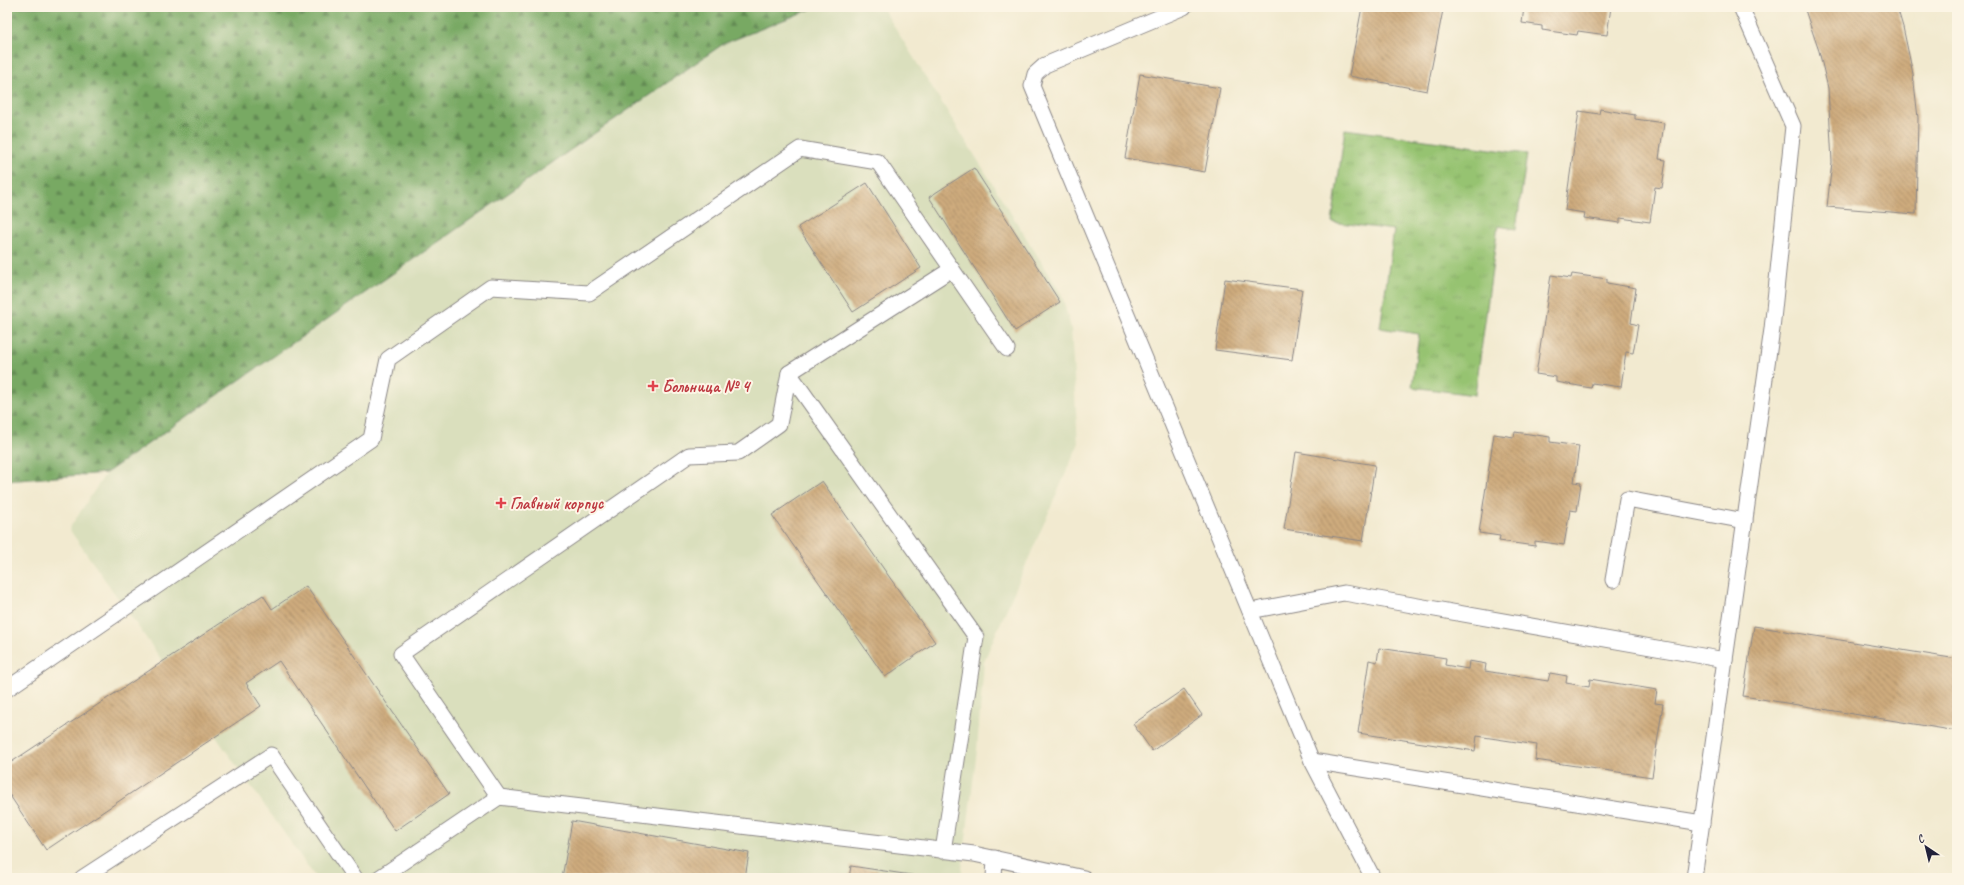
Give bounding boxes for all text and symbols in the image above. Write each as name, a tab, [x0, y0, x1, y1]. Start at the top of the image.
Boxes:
place label: Больница № 4	[662, 376, 752, 397]
marker: Больница № 4	[647, 380, 659, 392]
place label: Главный корпус	[510, 493, 604, 514]
marker: Главный корпус	[495, 497, 507, 509]
north arrow	[1906, 827, 1946, 867]
text: С	[1914, 831, 1928, 846]

